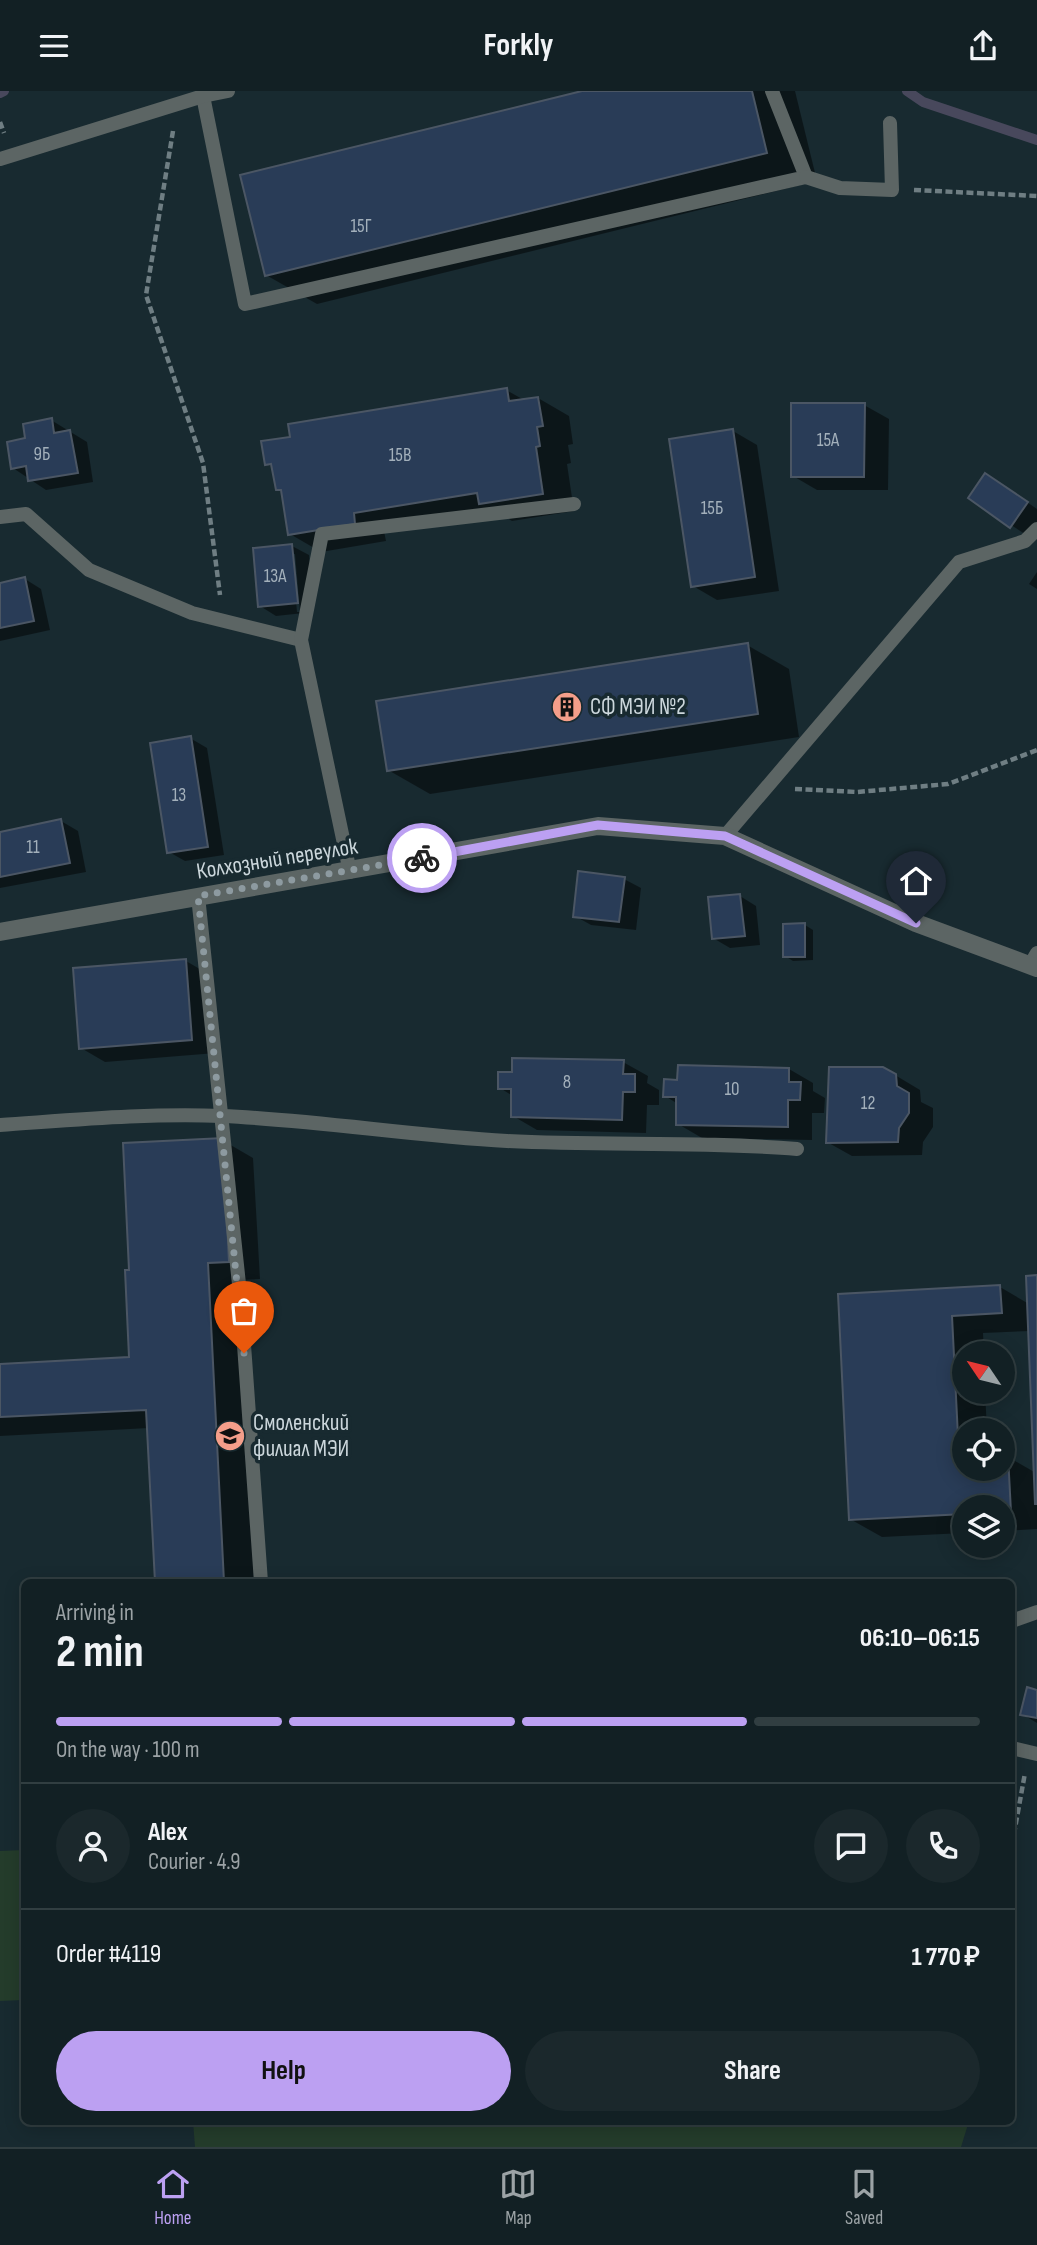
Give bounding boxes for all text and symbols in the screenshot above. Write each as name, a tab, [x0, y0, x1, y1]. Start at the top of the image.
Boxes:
text: Forkly	[484, 26, 553, 65]
icon: menu	[35, 27, 73, 65]
icon: share	[964, 27, 1002, 65]
house number: 15Г	[350, 215, 372, 238]
house number: 15А	[817, 429, 840, 452]
house number: 9Б	[34, 443, 50, 466]
house number: 15В	[389, 444, 411, 467]
house number: 15Б	[701, 497, 723, 520]
house number: 13А	[264, 565, 287, 588]
building icon: СФ МЭИ №2	[550, 690, 584, 724]
place label: СФ МЭИ №2	[590, 693, 686, 721]
house number: 13	[172, 784, 186, 807]
courier	[387, 823, 457, 893]
street label: Колхозный переулок	[194, 832, 360, 886]
house number: 11	[26, 836, 40, 859]
icon: bike	[403, 839, 441, 877]
pin	[886, 851, 946, 923]
icon: home	[897, 862, 935, 900]
house number: 8	[563, 1071, 571, 1094]
house number: 10	[724, 1078, 740, 1101]
house number: 12	[861, 1092, 875, 1115]
pin	[214, 1281, 274, 1353]
icon: bag	[225, 1292, 263, 1330]
north arrow	[952, 1341, 1015, 1403]
map controls	[952, 1341, 1015, 1558]
place label: Смоленский филиал МЭИ	[253, 1409, 349, 1463]
button: locate	[952, 1418, 1015, 1481]
school or university icon: Смоленский филиал МЭИ	[213, 1419, 247, 1453]
button: layers	[952, 1495, 1015, 1558]
text: Arriving in	[56, 1599, 134, 1627]
text: 06:10–06:15	[860, 1623, 980, 1654]
text: 2 min	[56, 1625, 144, 1680]
text: On the way · 100 m	[56, 1736, 200, 1764]
button: person	[56, 1809, 130, 1883]
button: chat	[814, 1809, 888, 1883]
button: phone	[906, 1809, 980, 1883]
text: Alex	[148, 1817, 188, 1848]
text: Courier · 4.9	[148, 1848, 240, 1876]
text: Order #4119	[56, 1939, 161, 1970]
text: 1 770 ₽	[912, 1942, 980, 1973]
button: Help	[56, 2031, 511, 2111]
button: Share	[525, 2031, 980, 2111]
tab: Home	[154, 2165, 192, 2230]
tab: Map	[499, 2165, 537, 2230]
tab: Saved	[845, 2165, 883, 2230]

